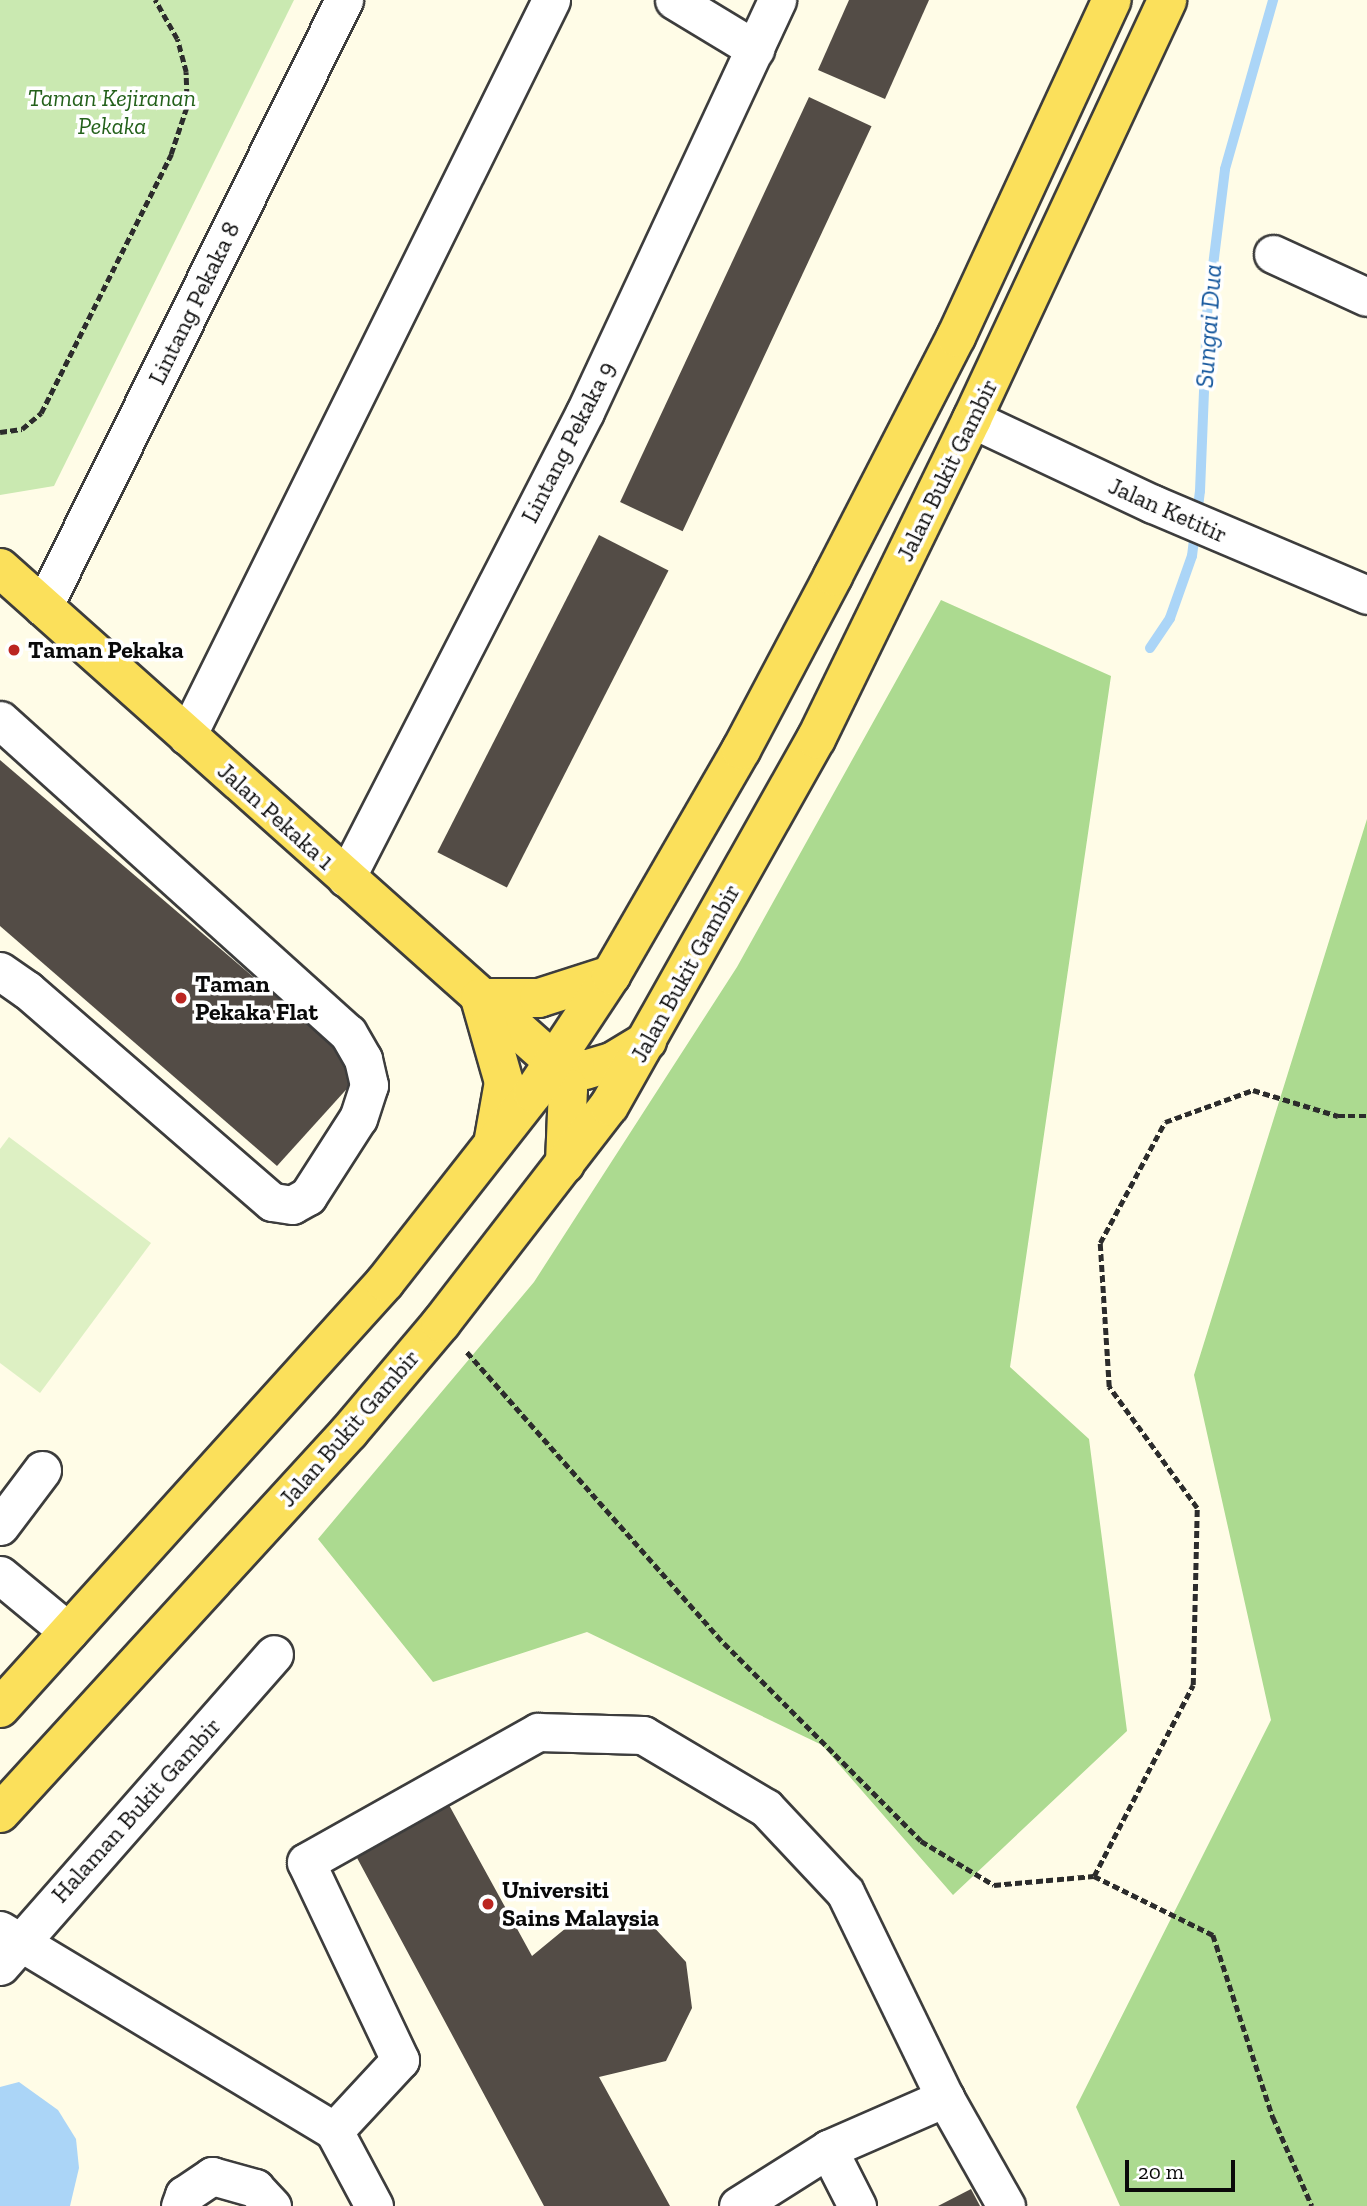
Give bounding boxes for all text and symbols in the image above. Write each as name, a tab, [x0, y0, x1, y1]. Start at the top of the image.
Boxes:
park label: Taman Kejiranan Pekaka	[28, 84, 196, 140]
street label: Lintang Pekaka 8	[142, 217, 246, 389]
water label: Sungai Dua	[1189, 263, 1229, 389]
street label: Lintang Pekaka 9	[515, 356, 621, 528]
street label: Jalan Bukit Gambir	[890, 374, 1004, 566]
street label: Jalan Ketitir	[1104, 471, 1232, 549]
place label: Taman Pekaka	[28, 636, 184, 664]
marker: Taman Pekaka	[6, 642, 22, 658]
street label: Jalan Pekaka 1	[212, 756, 340, 876]
street label: Jalan Bukit Gambir	[624, 879, 746, 1067]
place label: Taman Pekaka Flat	[195, 970, 318, 1026]
marker: Taman Pekaka Flat	[173, 990, 189, 1006]
street label: Jalan Bukit Gambir	[273, 1343, 425, 1513]
street label: Halaman Bukit Gambir	[45, 1712, 227, 1908]
place label: Universiti Sains Malaysia	[502, 1876, 659, 1932]
marker: Universiti Sains Malaysia	[480, 1896, 496, 1912]
scale bar	[1129, 2146, 1239, 2190]
text: 20 m	[1138, 2159, 1184, 2184]

